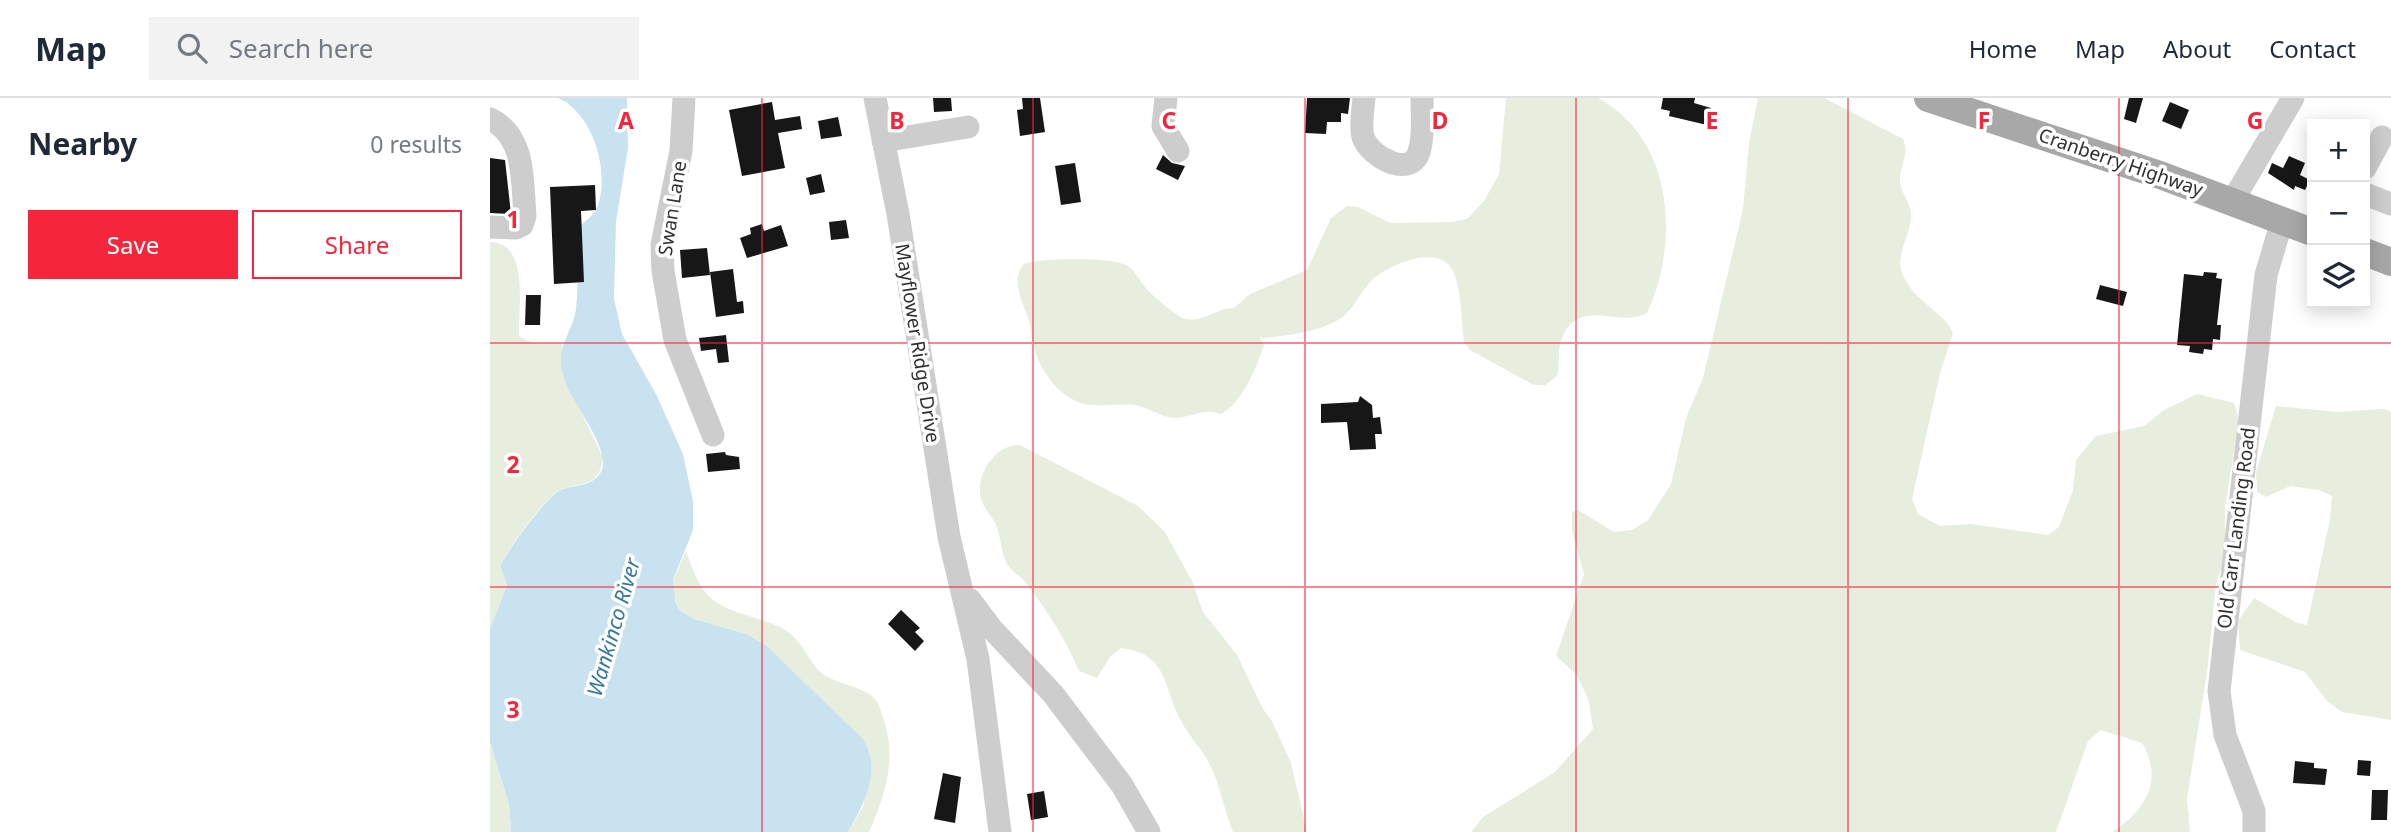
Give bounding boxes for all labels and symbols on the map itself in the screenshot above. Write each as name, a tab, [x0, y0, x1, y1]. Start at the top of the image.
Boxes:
text: A	[618, 104, 634, 136]
text: B	[889, 104, 905, 136]
text: C	[1162, 104, 1177, 136]
text: D	[1432, 104, 1448, 136]
text: E	[1706, 104, 1718, 136]
text: F	[1978, 104, 1990, 136]
text: G	[2247, 104, 2263, 136]
street label: Cranberry Highway	[2035, 122, 2207, 202]
street label: Swan Lane	[652, 159, 692, 257]
text: 1	[506, 203, 520, 235]
street label: Mayflower Ridge Drive	[889, 242, 947, 444]
street label: Old Carr Landing Road	[2211, 426, 2261, 630]
text: 2	[506, 448, 520, 480]
water label: Wankinco River	[580, 553, 647, 699]
text: 3	[506, 693, 520, 725]

